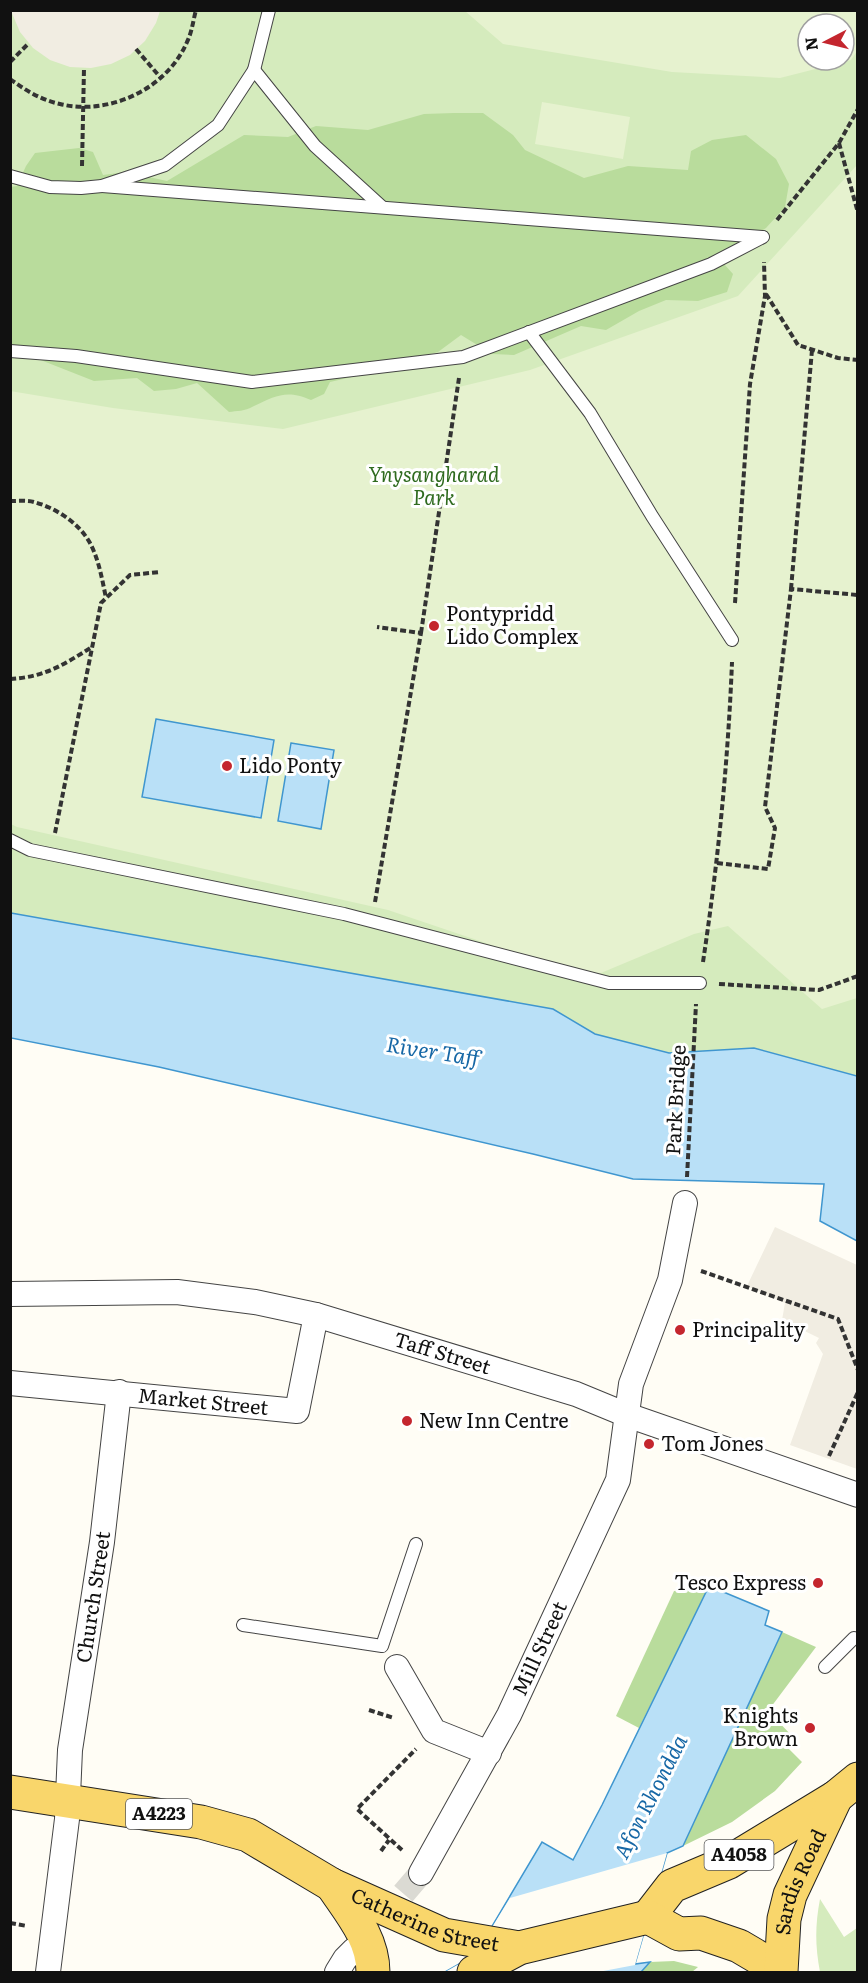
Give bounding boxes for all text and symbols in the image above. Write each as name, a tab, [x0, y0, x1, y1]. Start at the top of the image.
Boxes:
north arrow	[796, 12, 856, 72]
text: N	[797, 36, 823, 52]
park label: Ynysangharad Park	[369, 458, 500, 511]
place label: Pontypridd Lido Complex	[446, 597, 579, 650]
marker: Pontypridd Lido Complex	[427, 619, 441, 633]
place label: Lido Ponty	[239, 749, 342, 779]
marker: Lido Ponty	[220, 759, 234, 773]
water label: River Taff	[384, 1027, 485, 1073]
street label: Park Bridge	[656, 1044, 692, 1156]
place label: Principality	[692, 1313, 806, 1343]
street label: Taff Street	[391, 1323, 495, 1380]
marker: Principality	[673, 1323, 687, 1337]
street label: Market Street	[137, 1379, 270, 1421]
place label: New Inn Centre	[419, 1404, 569, 1434]
marker: New Inn Centre	[400, 1414, 414, 1428]
place label: Tom Jones	[661, 1427, 763, 1457]
marker: Tom Jones	[642, 1437, 656, 1451]
street label: Church Street	[67, 1529, 116, 1665]
place label: Tesco Express	[674, 1566, 806, 1596]
marker: Tesco Express	[811, 1576, 825, 1590]
street label: Mill Street	[503, 1596, 573, 1700]
place label: Knights Brown	[723, 1699, 798, 1752]
marker: Knights Brown	[803, 1721, 817, 1735]
water label: Afon Rhondda	[604, 1728, 693, 1863]
road number: A4223	[126, 1799, 192, 1829]
street label: Sardis Road	[766, 1823, 832, 1936]
road number: A4058	[704, 1840, 774, 1870]
street label: Catherine Street	[347, 1878, 502, 1957]

